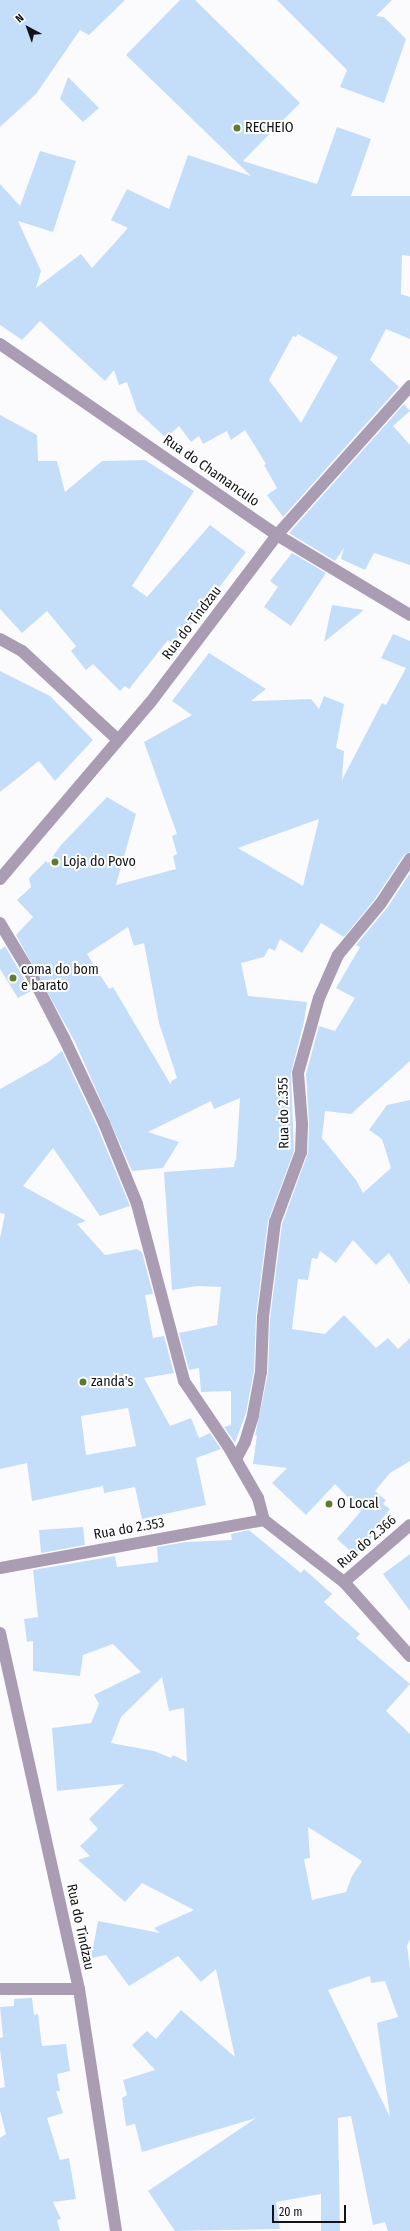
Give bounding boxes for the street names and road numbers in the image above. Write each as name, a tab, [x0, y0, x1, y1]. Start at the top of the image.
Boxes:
street label: Rua do Chamanculo	[160, 432, 262, 510]
street label: Rua do Tindzau	[159, 583, 225, 663]
street label: Rua do 2.355	[275, 1077, 293, 1149]
street label: Rua do 2.366	[334, 1512, 400, 1572]
street label: Rua do 2.353	[92, 1515, 166, 1543]
street label: Rua do Tindzau	[63, 1882, 97, 1972]

